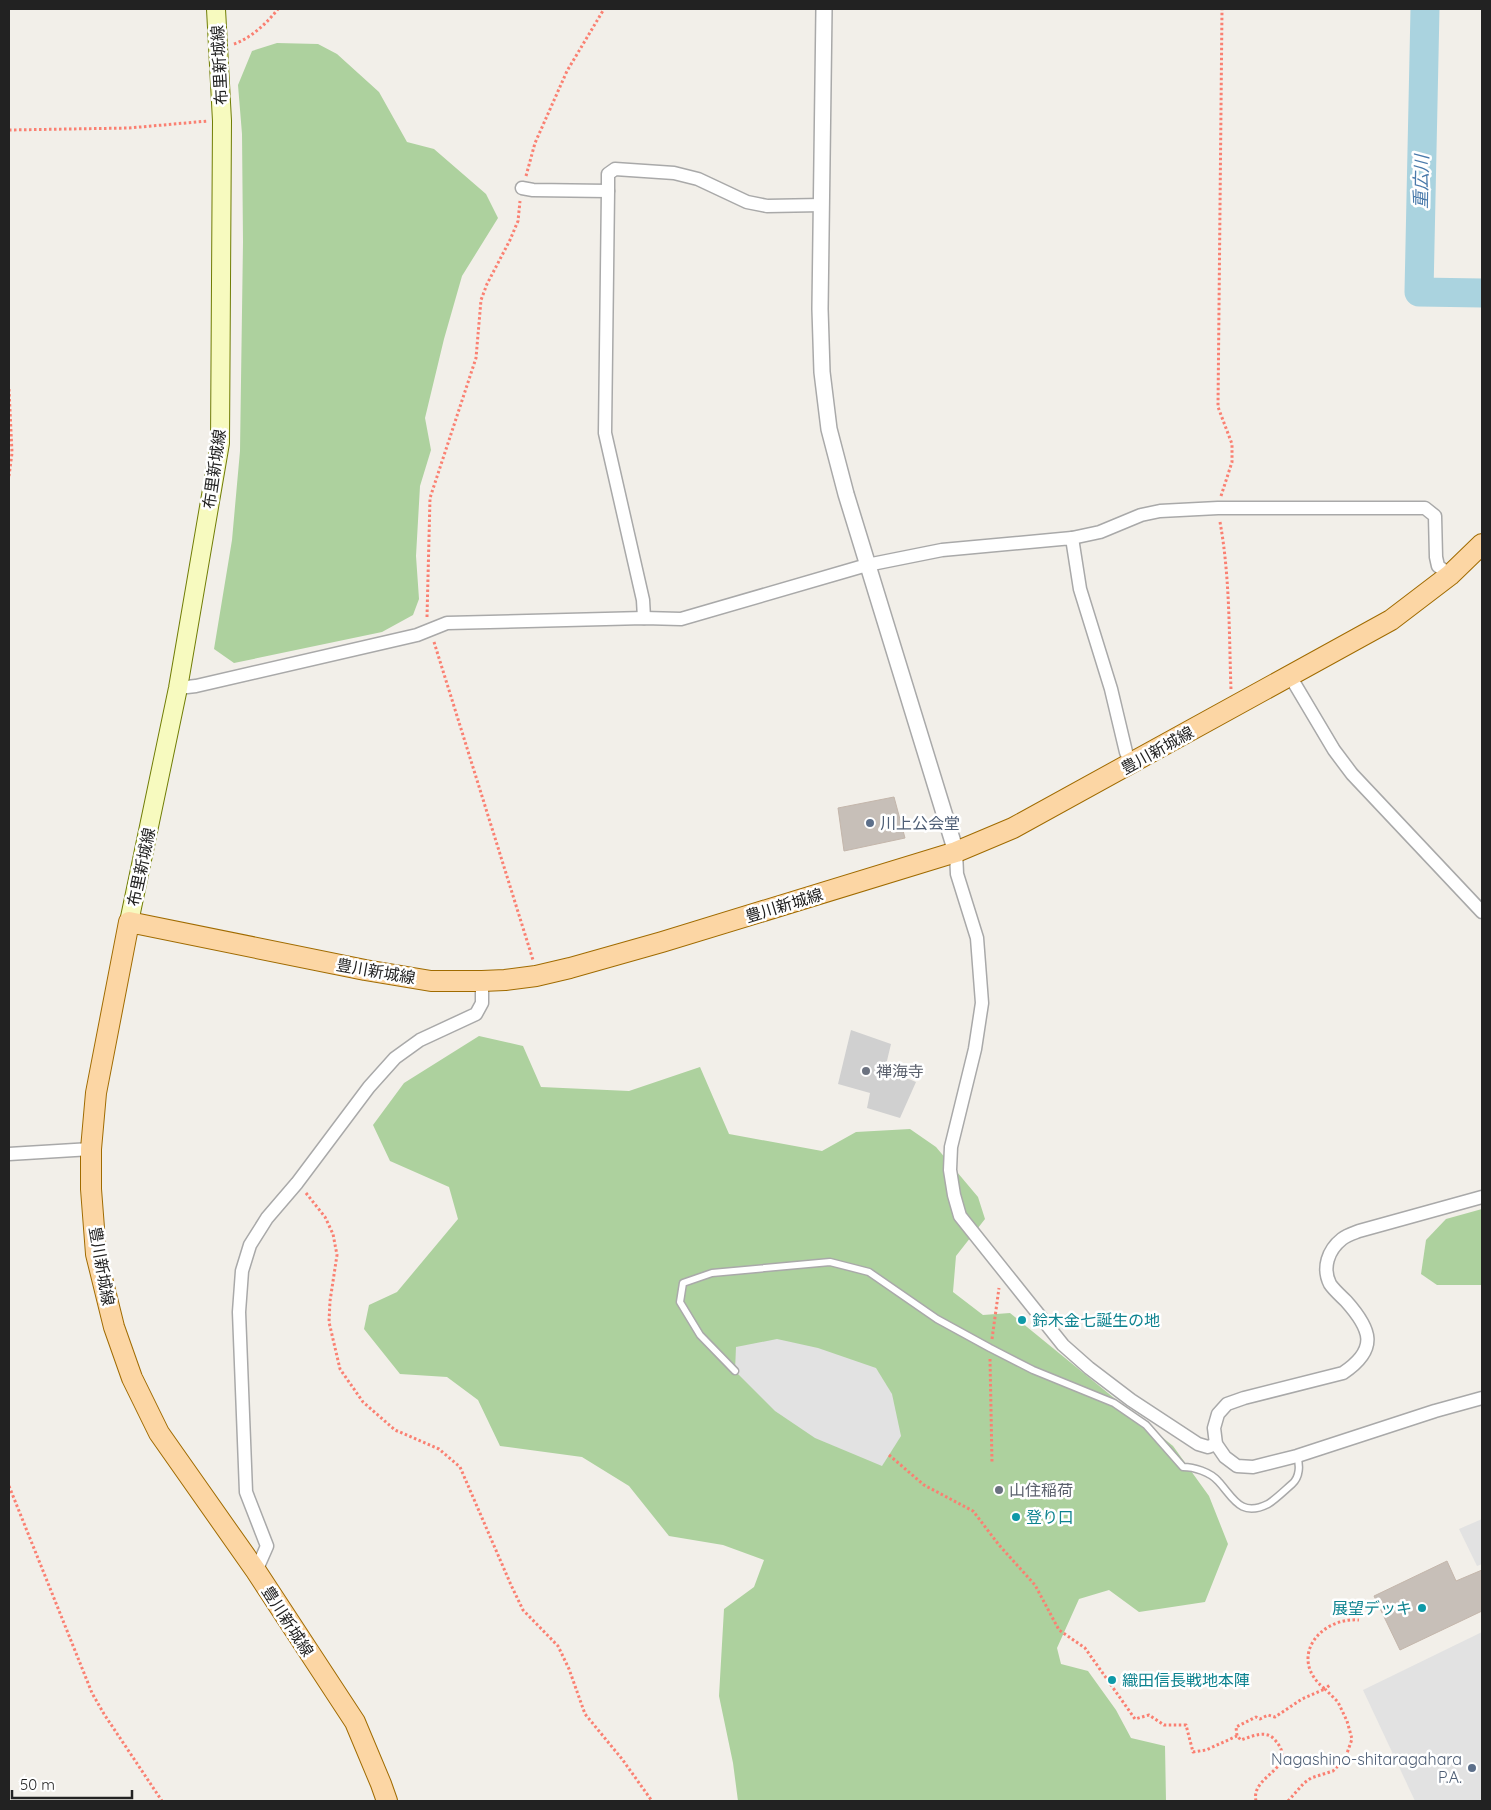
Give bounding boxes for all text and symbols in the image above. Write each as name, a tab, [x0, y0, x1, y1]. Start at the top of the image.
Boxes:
street label: 布里新城線	[207, 25, 231, 105]
water label: 重広川	[1409, 153, 1433, 209]
street label: 布里新城線	[199, 428, 229, 510]
street label: 豊川新城線	[1117, 722, 1197, 778]
place label: 川上公会堂	[880, 813, 960, 833]
marker: 川上公会堂	[864, 817, 876, 829]
street label: 布里新城線	[123, 826, 159, 908]
street label: 豊川新城線	[743, 884, 825, 926]
street label: 豊川新城線	[335, 954, 417, 988]
place label: 禅海寺	[876, 1061, 924, 1081]
marker: 禅海寺	[860, 1065, 872, 1077]
street label: 豊川新城線	[85, 1225, 119, 1307]
place label: 鈴木金七誕生の地	[1032, 1310, 1160, 1330]
marker: 鈴木金七誕生の地	[1016, 1314, 1028, 1326]
place label: 山住稲荷	[1009, 1480, 1073, 1500]
marker: 山住稲荷	[993, 1484, 1005, 1496]
place label: 登り口	[1026, 1507, 1074, 1527]
marker: 登り口	[1010, 1511, 1022, 1523]
street label: 豊川新城線	[258, 1582, 318, 1660]
place label: 展望デッキ	[1332, 1598, 1412, 1618]
marker: 展望デッキ	[1416, 1602, 1428, 1614]
place label: 織田信長戦地本陣	[1122, 1670, 1250, 1690]
marker: 織田信長戦地本陣	[1106, 1674, 1118, 1686]
place label: Nagashino-shitaragahara P.A.	[1271, 1749, 1462, 1787]
marker: Nagashino-shitaragahara P.A.	[1466, 1762, 1478, 1774]
scale bar	[12, 1768, 132, 1800]
text: 50 m	[20, 1775, 55, 1794]

